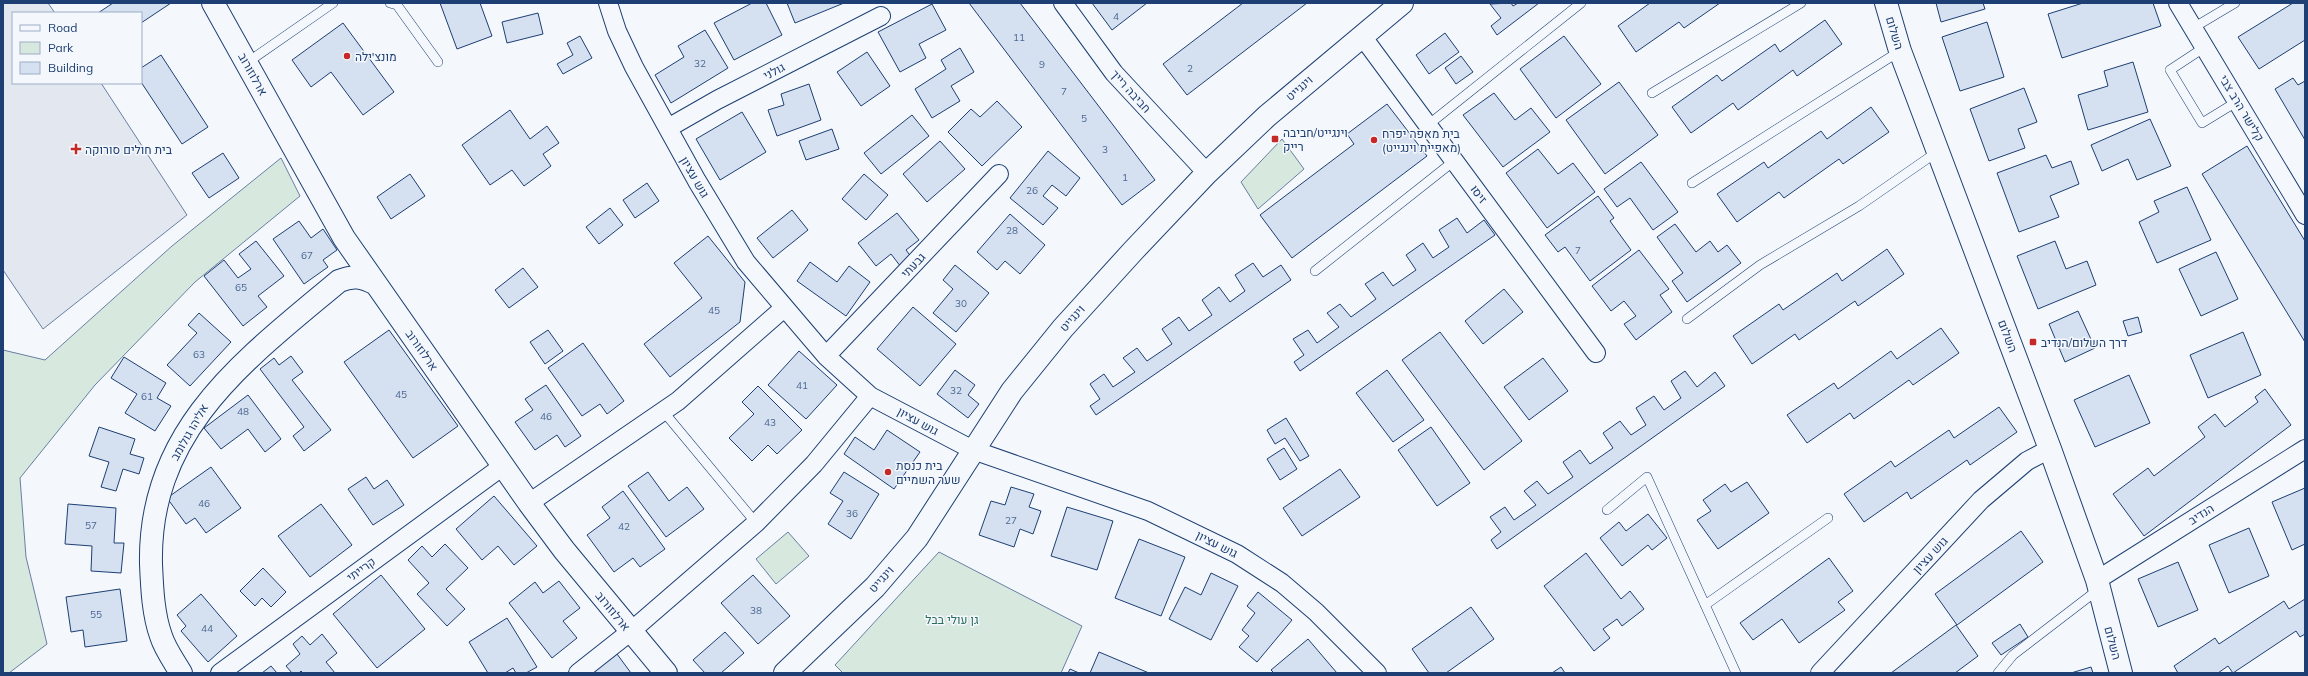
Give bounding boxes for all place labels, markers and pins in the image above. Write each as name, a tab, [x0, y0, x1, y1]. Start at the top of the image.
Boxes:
place label: מונצ'ילה	[355, 49, 397, 64]
marker: מונצ'ילה	[342, 51, 352, 61]
place label: וינגייט/חביבה רייק	[1283, 125, 1348, 154]
place label: בית מאפה יפרח (מאפיית וינגייט)	[1382, 126, 1461, 155]
marker: וינגייט/חביבה רייק	[1270, 134, 1280, 144]
marker: בית מאפה יפרח (מאפיית וינגייט)	[1369, 135, 1379, 145]
place label: בית חולים סורוקה	[85, 142, 173, 157]
marker: בית חולים סורוקה	[70, 143, 82, 155]
place label: דרך השלום/הנדיב	[2041, 335, 2127, 350]
marker: דרך השלום/הנדיב	[2028, 337, 2038, 347]
place label: בית כנסת שער השמיים	[896, 458, 961, 487]
marker: בית כנסת שער השמיים	[883, 467, 893, 477]

